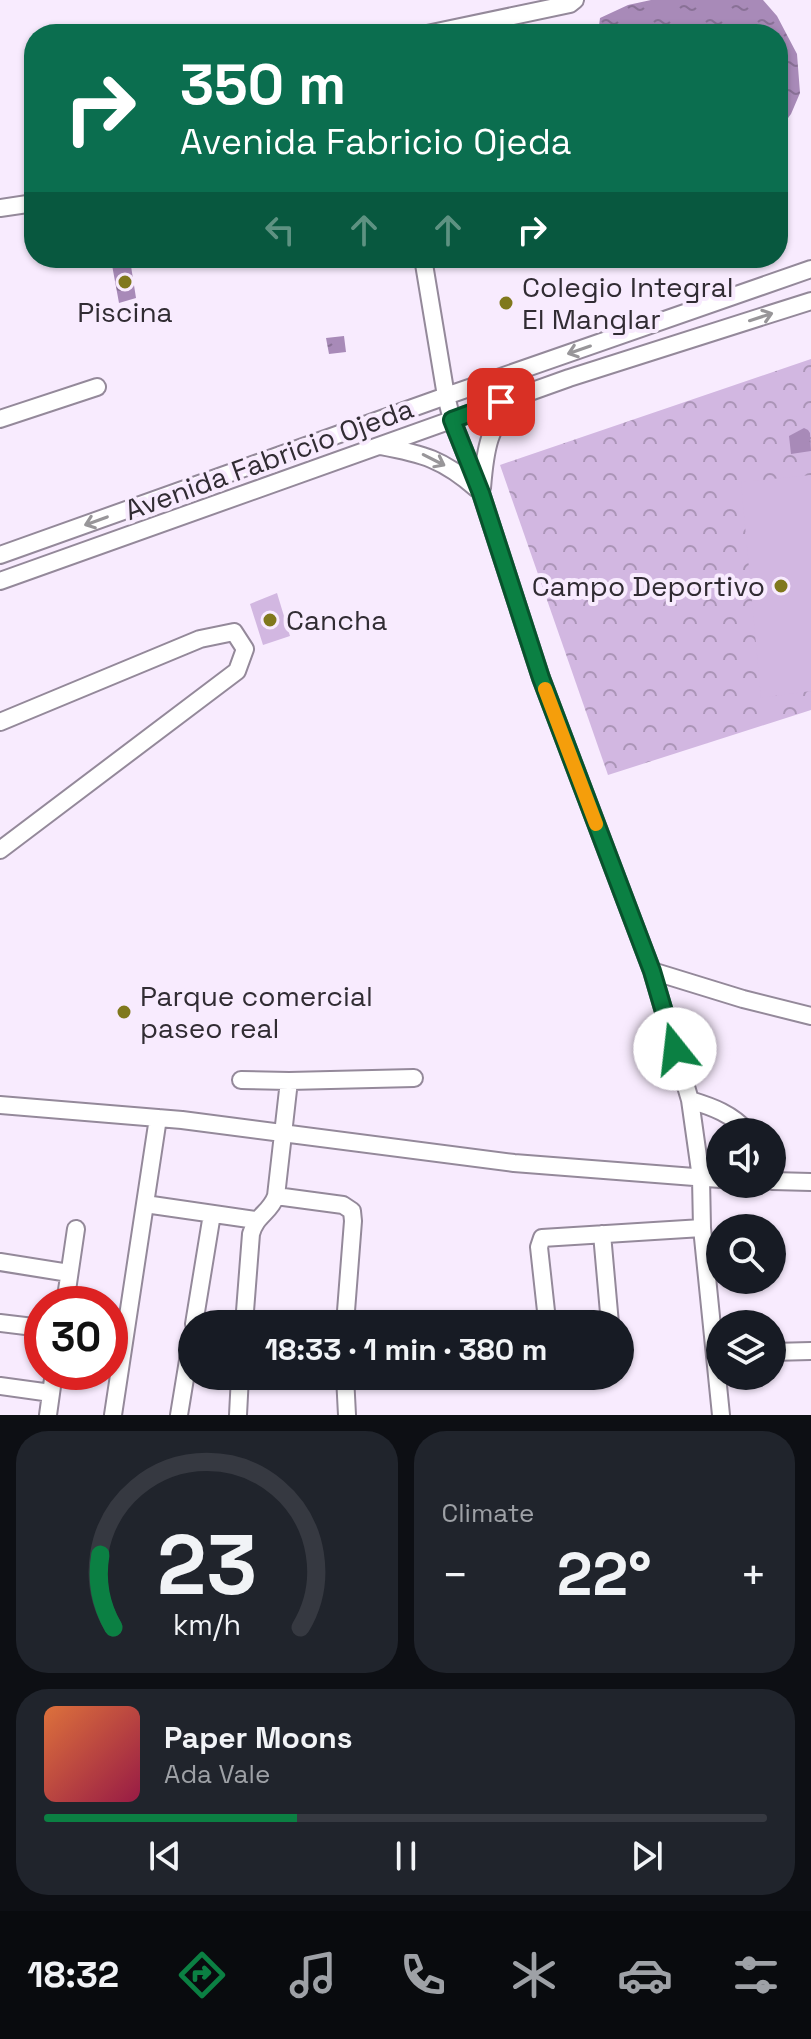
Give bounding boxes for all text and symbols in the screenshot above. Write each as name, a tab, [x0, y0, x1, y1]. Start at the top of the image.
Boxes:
text: 350 m	[180, 49, 346, 120]
icon: right	[48, 56, 152, 160]
text: Avenida Fabricio Ojeda	[180, 119, 572, 165]
icon: left	[258, 208, 302, 252]
icon: ahead	[342, 208, 386, 252]
icon: ahead	[426, 208, 470, 252]
icon: right	[510, 208, 554, 252]
place label: Colegio Integral El Manglar	[522, 269, 734, 337]
marker: Piscina	[116, 273, 134, 291]
place label: Piscina	[77, 294, 173, 330]
marker: Colegio Integral El Manglar	[497, 294, 515, 312]
one-way arrow	[749, 308, 774, 323]
one-way arrow	[566, 343, 591, 358]
pin	[467, 368, 535, 436]
icon: arrive	[479, 380, 523, 424]
street label: Avenida Fabricio Ojeda	[120, 390, 418, 528]
one-way arrow	[422, 453, 446, 469]
one-way arrow	[84, 515, 109, 529]
place label: Campo Deportivo	[532, 568, 765, 604]
marker: Campo Deportivo	[772, 577, 790, 595]
place label: Cancha	[286, 602, 387, 638]
marker: Cancha	[261, 611, 279, 629]
place label: Parque comercial paseo real	[140, 978, 373, 1046]
marker: Parque comercial paseo real	[115, 1003, 133, 1021]
position arrow	[633, 1007, 717, 1091]
map controls	[706, 1118, 786, 1390]
button: sound	[706, 1118, 786, 1198]
button: search	[706, 1214, 786, 1294]
speed limit sign: 30	[24, 1286, 128, 1390]
button: layers	[706, 1310, 786, 1390]
text: 18:33 · 1 min · 380 m	[265, 1330, 547, 1369]
text: Climate	[442, 1496, 534, 1530]
text: 23	[157, 1512, 257, 1618]
text: 22°	[557, 1536, 652, 1613]
text: −	[442, 1547, 469, 1603]
text: +	[740, 1547, 767, 1603]
text: km/h	[173, 1607, 241, 1643]
text: Paper Moons	[164, 1718, 353, 1757]
text: Ada Vale	[164, 1757, 270, 1791]
icon: previous	[143, 1834, 187, 1878]
icon: pause	[384, 1834, 428, 1878]
icon: next	[625, 1834, 669, 1878]
icon: directions	[174, 1947, 230, 2003]
icon: music	[285, 1947, 341, 2003]
icon: phone	[395, 1947, 451, 2003]
icon: climate	[506, 1947, 562, 2003]
icon: car	[617, 1947, 673, 2003]
icon: filters	[728, 1947, 784, 2003]
text: 18:32	[27, 1952, 119, 1998]

